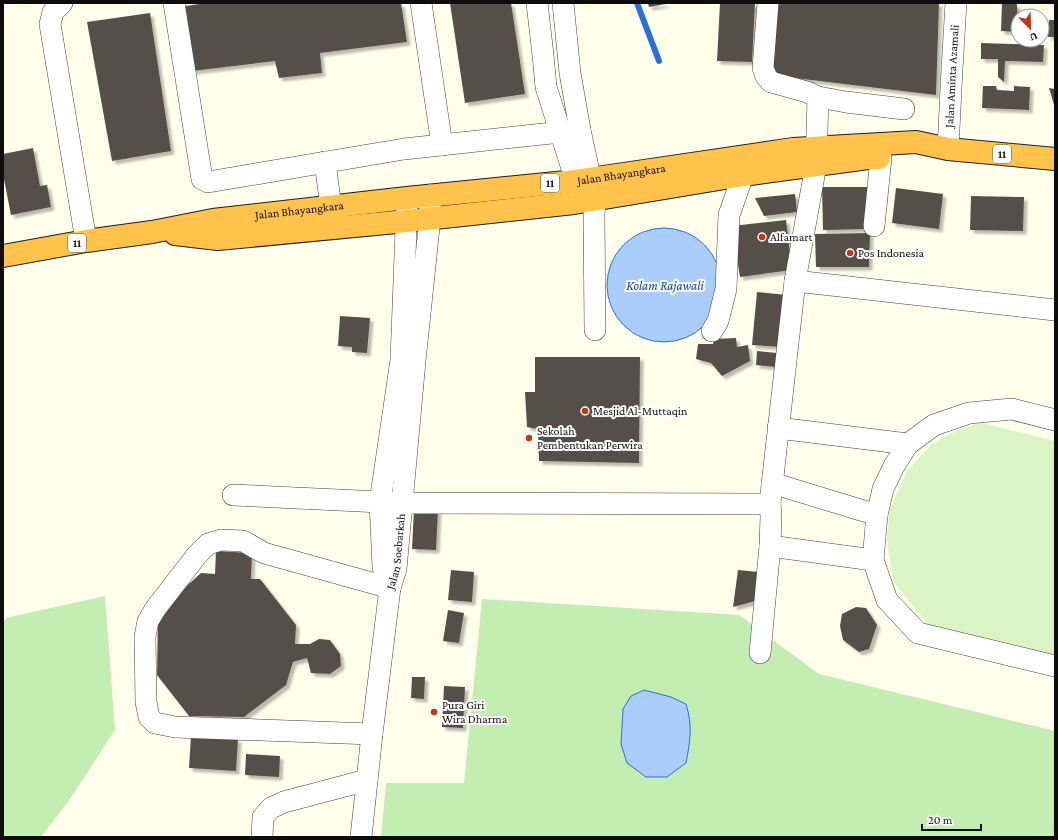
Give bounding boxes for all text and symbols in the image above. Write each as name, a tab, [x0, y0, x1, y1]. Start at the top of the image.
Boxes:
north arrow	[1010, 8, 1050, 48]
street label: Jalan Aminta Azamali	[942, 24, 962, 129]
text: U	[1028, 30, 1040, 44]
road number: 11	[993, 145, 1011, 163]
street label: Jalan Bhayangkara	[575, 161, 667, 188]
road number: 11	[541, 174, 559, 192]
street label: Jalan Bhayangkara	[253, 198, 345, 222]
place label: Alfamart	[770, 230, 814, 244]
marker: Alfamart	[757, 232, 767, 242]
road number: 11	[68, 234, 86, 252]
place label: Pos Indonesia	[858, 246, 925, 260]
marker: Pos Indonesia	[845, 248, 855, 258]
water label: Kolam Rajawali	[626, 278, 704, 294]
place label: Mesjid Al-Muttaqin	[593, 404, 688, 418]
marker: Mesjid Al-Muttaqin	[580, 406, 590, 416]
place label: Sekolah Pembentukan Perwira	[537, 424, 643, 452]
marker: Sekolah Pembentukan Perwira	[524, 433, 534, 443]
street label: Jalan Soebarkah	[383, 512, 408, 592]
place label: Pura Giri Wira Dharma	[442, 698, 508, 726]
marker: Pura Giri Wira Dharma	[429, 707, 439, 717]
scale bar	[922, 806, 981, 832]
text: 20 m	[928, 813, 953, 827]

